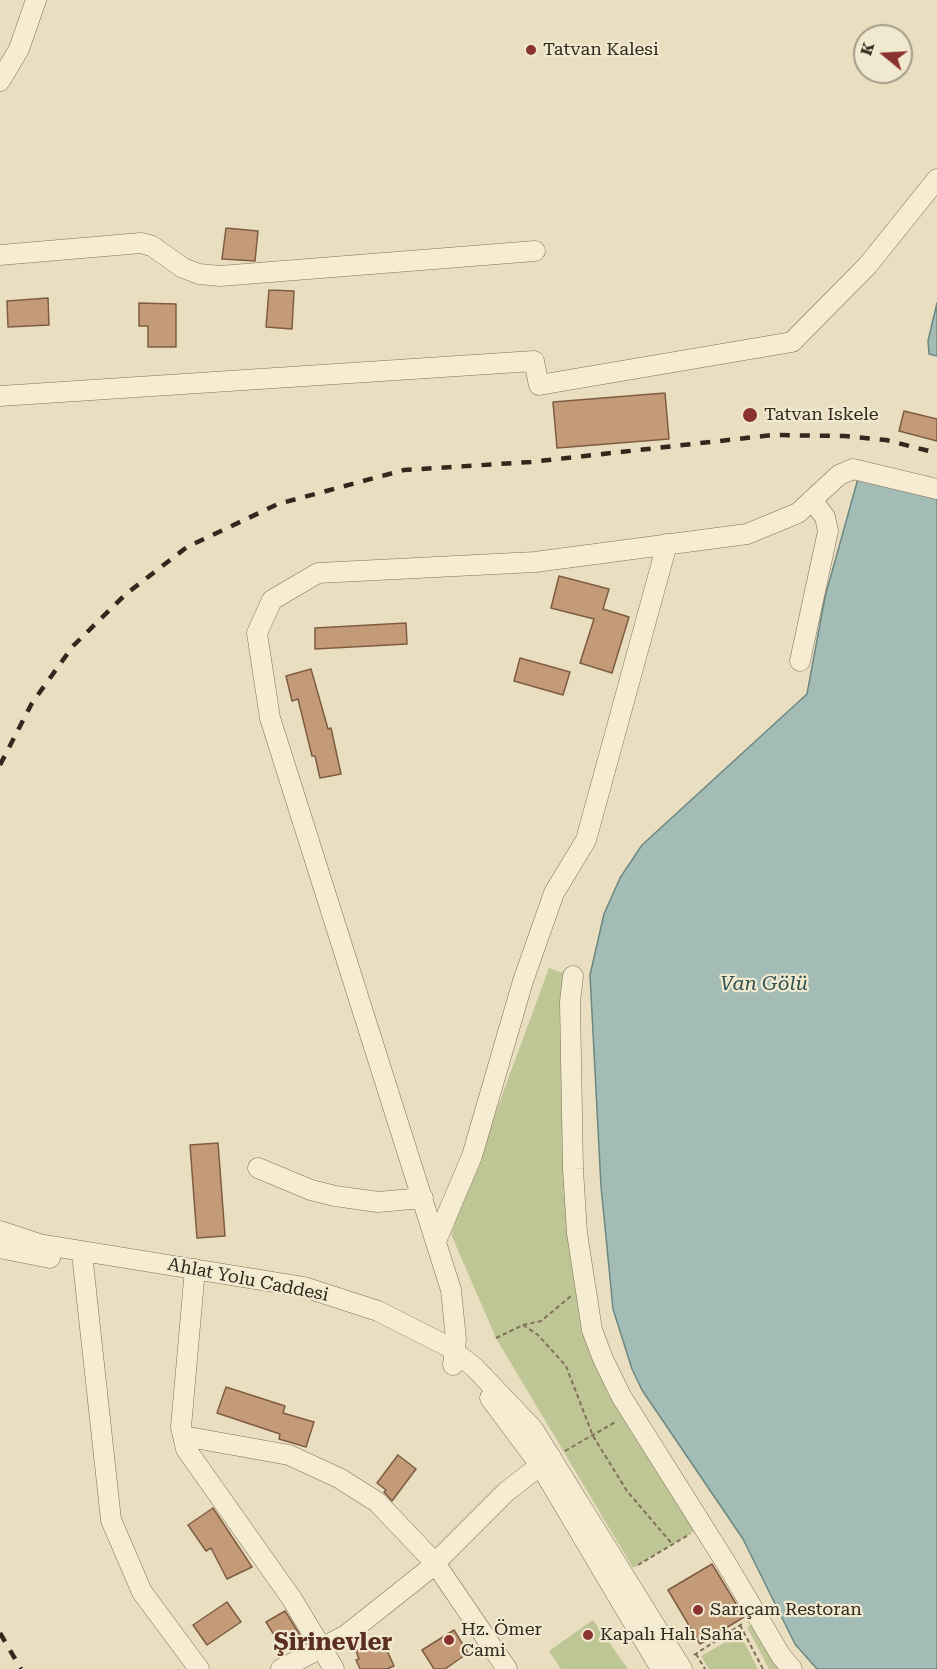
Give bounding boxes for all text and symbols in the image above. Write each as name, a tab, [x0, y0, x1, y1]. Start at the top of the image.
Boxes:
north arrow	[853, 24, 913, 84]
place label: Tatvan Kalesi	[543, 39, 659, 61]
text: K	[856, 40, 878, 58]
marker: Tatvan Kalesi	[524, 43, 538, 57]
place label: Tatvan Iskele	[764, 404, 879, 426]
marker: Tatvan Iskele	[741, 406, 759, 424]
water label: Van Gölü	[720, 972, 808, 996]
street label: Ahlat Yolu Caddesi	[166, 1254, 330, 1306]
place label: Sarıçam Restoran	[710, 1599, 862, 1621]
marker: Sarıçam Restoran	[691, 1603, 705, 1617]
place label: Hz. Ömer Cami	[461, 1619, 542, 1662]
place label: Kapalı Halı Saha	[600, 1624, 743, 1646]
marker: Kapalı Halı Saha	[581, 1628, 595, 1642]
district label: Şirinevler	[274, 1629, 392, 1657]
marker: Hz. Ömer Cami	[442, 1633, 456, 1647]

